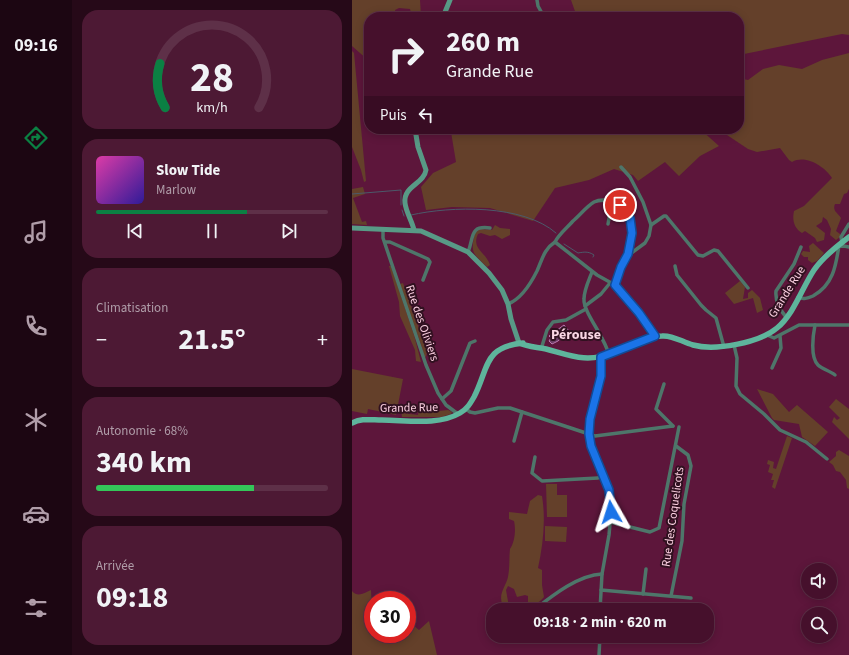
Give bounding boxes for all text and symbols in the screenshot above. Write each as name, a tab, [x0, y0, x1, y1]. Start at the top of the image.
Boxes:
text: 260 m	[446, 22, 520, 62]
icon: right	[380, 28, 432, 80]
text: 09:16	[14, 33, 58, 58]
text: 28	[190, 47, 234, 107]
text: Grande Rue	[446, 59, 533, 84]
text: km/h	[196, 96, 228, 117]
icon: left	[415, 104, 437, 126]
text: Puis	[380, 105, 407, 126]
icon: directions	[22, 124, 50, 152]
text: Slow Tide	[156, 160, 220, 181]
text: Marlow	[156, 181, 196, 199]
pin	[603, 188, 637, 222]
icon: arrive	[609, 194, 631, 216]
icon: music	[22, 218, 50, 246]
icon: previous	[124, 220, 146, 242]
icon: pause	[201, 220, 223, 242]
icon: next	[278, 220, 300, 242]
street label: Grande Rue	[764, 263, 810, 321]
street label: Rue des Oliviers	[401, 283, 443, 363]
text: Climatisation	[96, 299, 168, 317]
icon: phone	[22, 312, 50, 340]
text: 21.5°	[178, 318, 246, 361]
text: −	[96, 324, 107, 356]
text: +	[317, 324, 328, 356]
district label: Pérouse	[551, 325, 601, 345]
street label: Grande Rue	[380, 399, 438, 417]
icon: climate	[22, 406, 50, 434]
text: Autonomie · 68%	[96, 422, 188, 440]
text: 340 km	[96, 441, 192, 484]
street label: Rue des Coquelicots	[658, 466, 688, 568]
position arrow	[590, 491, 632, 533]
icon: car	[22, 500, 50, 528]
text: Arrivée	[96, 557, 134, 575]
map controls	[801, 563, 837, 643]
button: sound	[801, 563, 837, 599]
text: 09:18	[96, 576, 168, 619]
speed limit sign: 30	[364, 591, 416, 643]
icon: filters	[22, 594, 50, 622]
button: search	[801, 607, 837, 643]
text: 09:18 · 2 min · 620 m	[533, 612, 667, 633]

